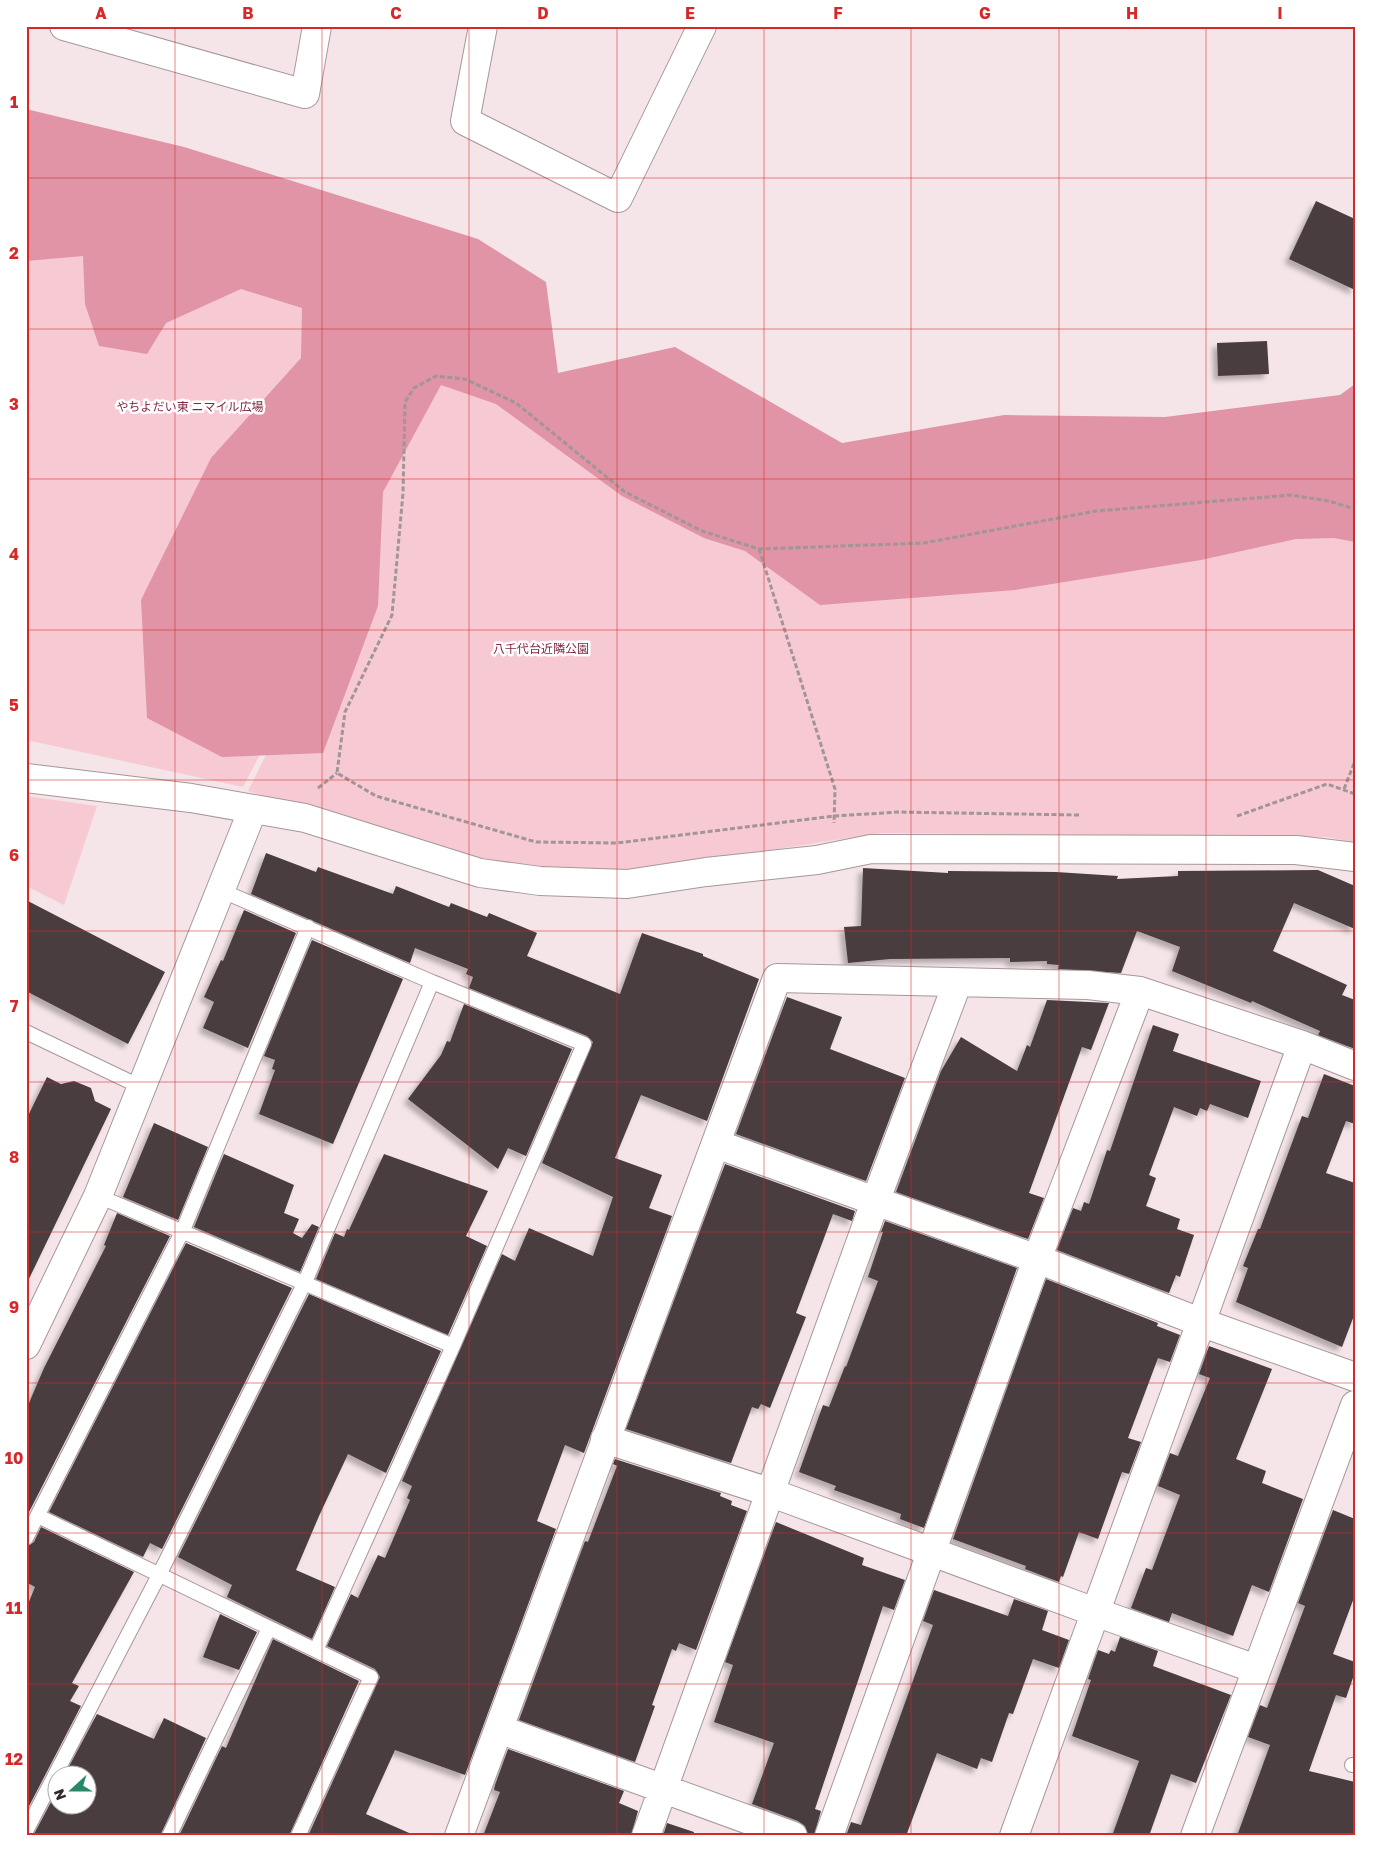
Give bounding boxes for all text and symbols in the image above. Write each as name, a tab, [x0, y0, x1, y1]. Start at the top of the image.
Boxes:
text: A	[95, 3, 107, 23]
text: B	[242, 3, 254, 23]
text: C	[390, 3, 402, 23]
text: D	[537, 3, 549, 23]
text: E	[685, 3, 695, 23]
text: F	[833, 3, 843, 23]
text: G	[979, 3, 991, 23]
text: H	[1126, 3, 1138, 23]
text: I	[1277, 3, 1283, 23]
text: 1	[10, 92, 18, 112]
text: 2	[9, 243, 19, 263]
text: 3	[9, 394, 19, 414]
park label: やちよだい東 ニマイル広場	[116, 399, 264, 414]
text: 4	[9, 544, 19, 564]
park label: 八千代台近隣公園	[493, 641, 589, 656]
text: 5	[9, 695, 19, 715]
text: 6	[9, 845, 19, 865]
text: 7	[10, 996, 19, 1016]
text: 8	[9, 1147, 19, 1167]
text: 9	[9, 1297, 19, 1317]
text: 10	[5, 1448, 23, 1468]
text: 11	[6, 1598, 22, 1618]
text: 12	[5, 1749, 23, 1769]
north arrow	[48, 1764, 98, 1814]
text: N	[50, 1787, 69, 1803]

